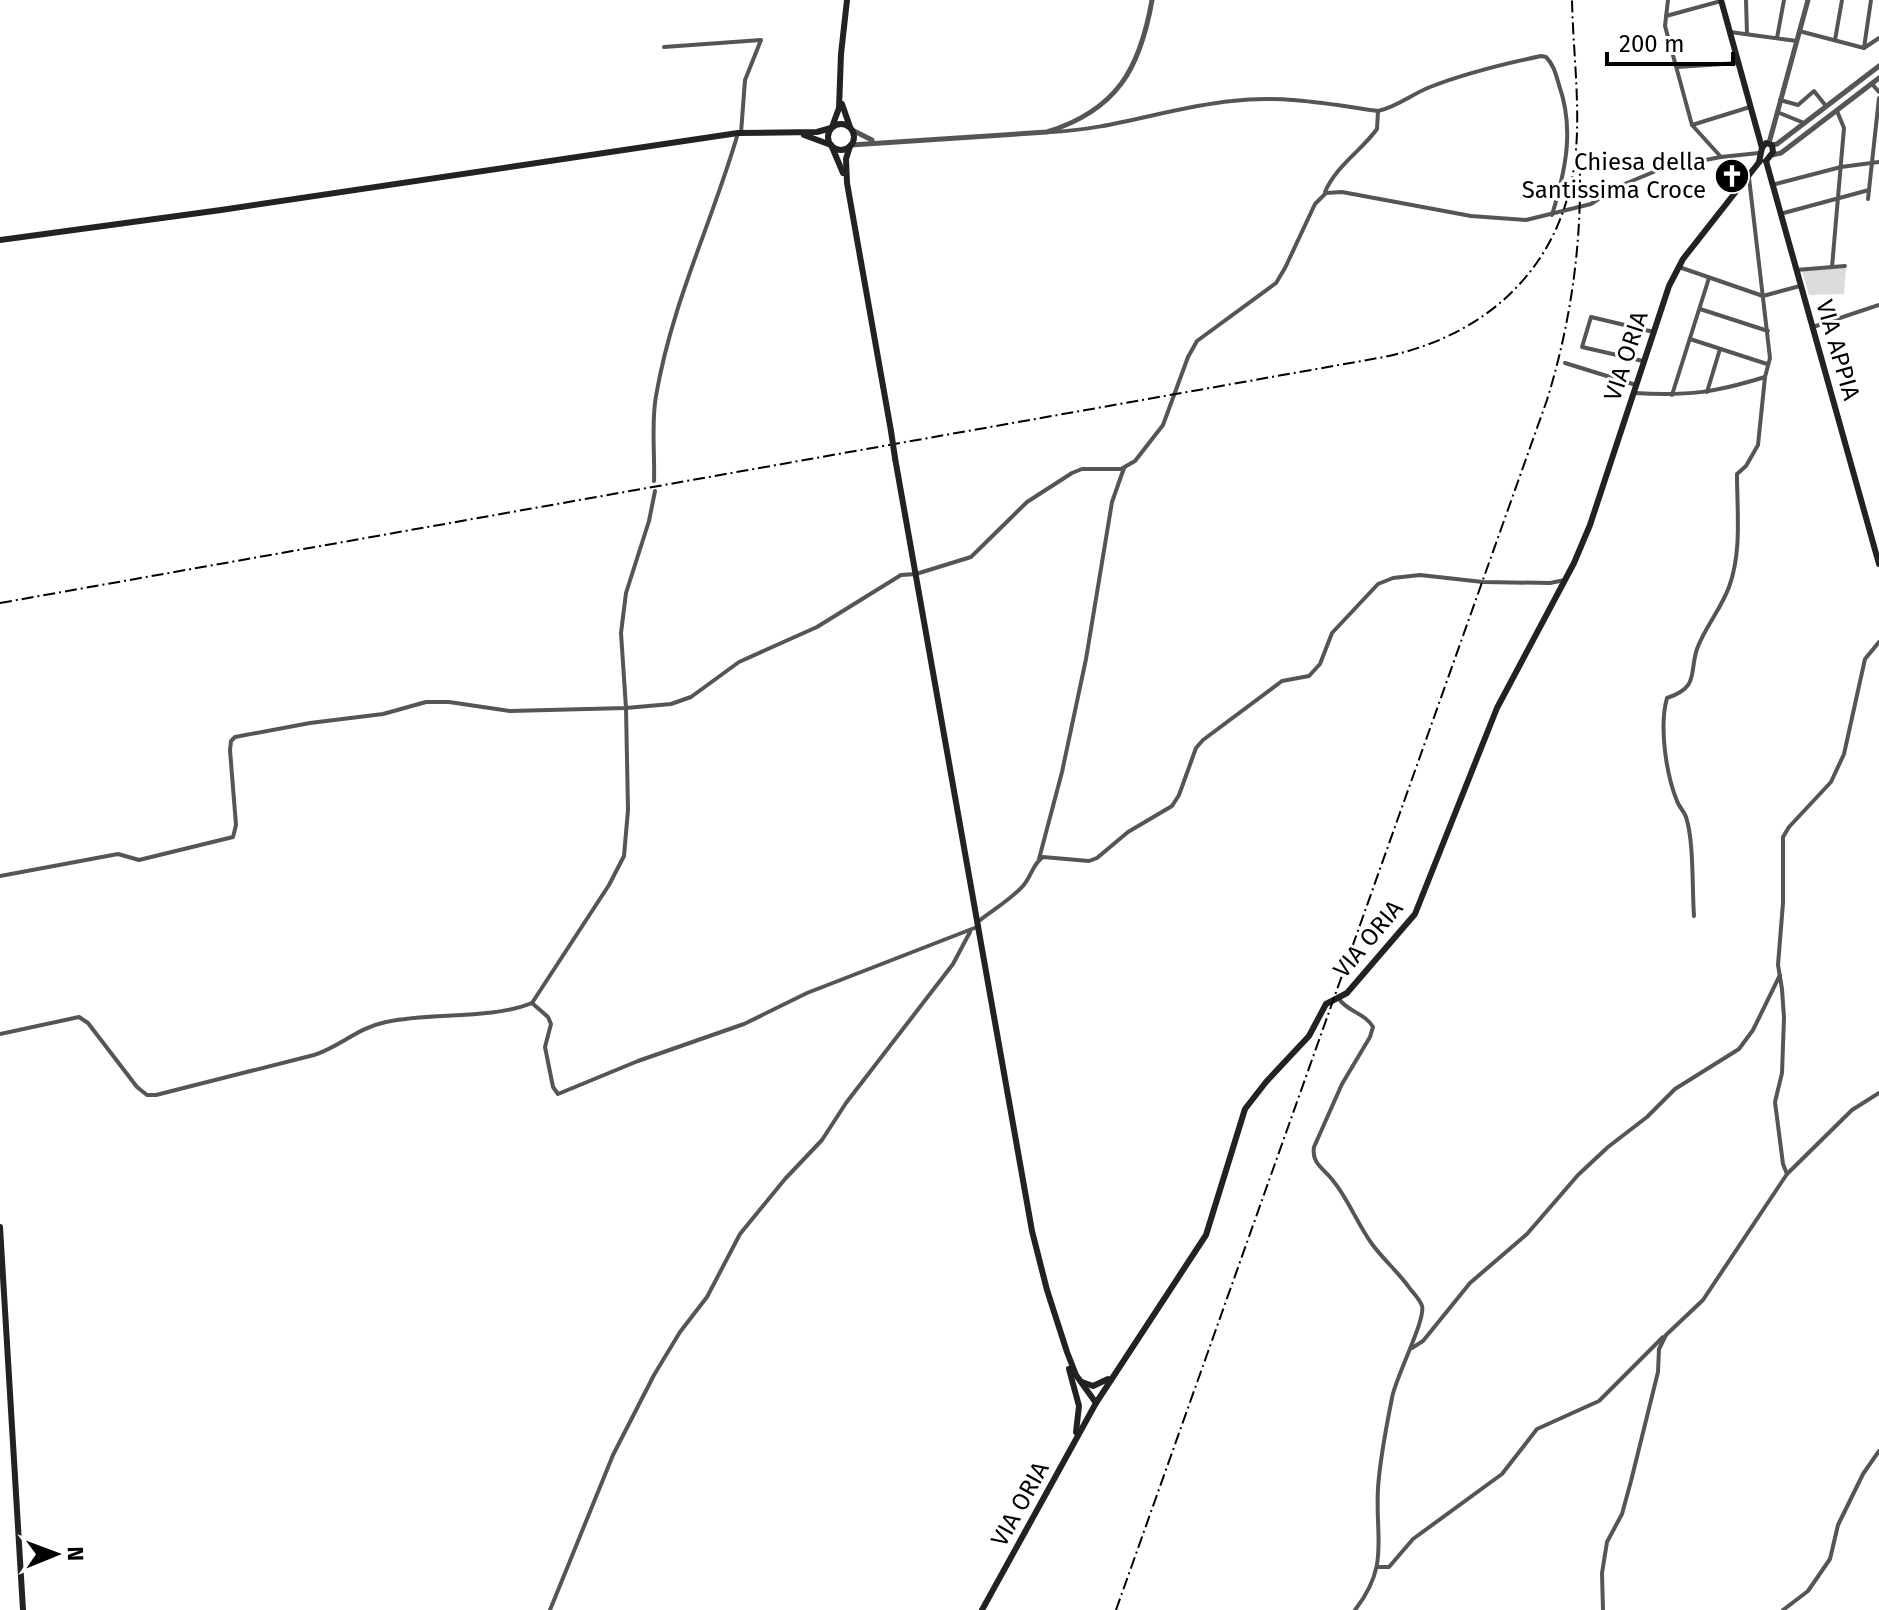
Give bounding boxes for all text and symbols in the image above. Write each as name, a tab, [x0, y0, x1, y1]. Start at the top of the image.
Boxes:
scale bar	[1607, 16, 1733, 66]
text: 200 m	[1619, 30, 1685, 58]
place label: Chiesa della Santissima Croce	[1522, 148, 1706, 204]
church icon: Chiesa della Santissima Croce	[1713, 157, 1751, 195]
street label: VIA APPIA	[1810, 297, 1866, 404]
street label: VIA ORIA	[1598, 307, 1654, 404]
street label: VIA ORIA	[1328, 894, 1409, 983]
street label: VIA ORIA	[985, 1457, 1055, 1551]
north arrow	[16, 1514, 96, 1594]
text: N	[62, 1546, 89, 1561]

